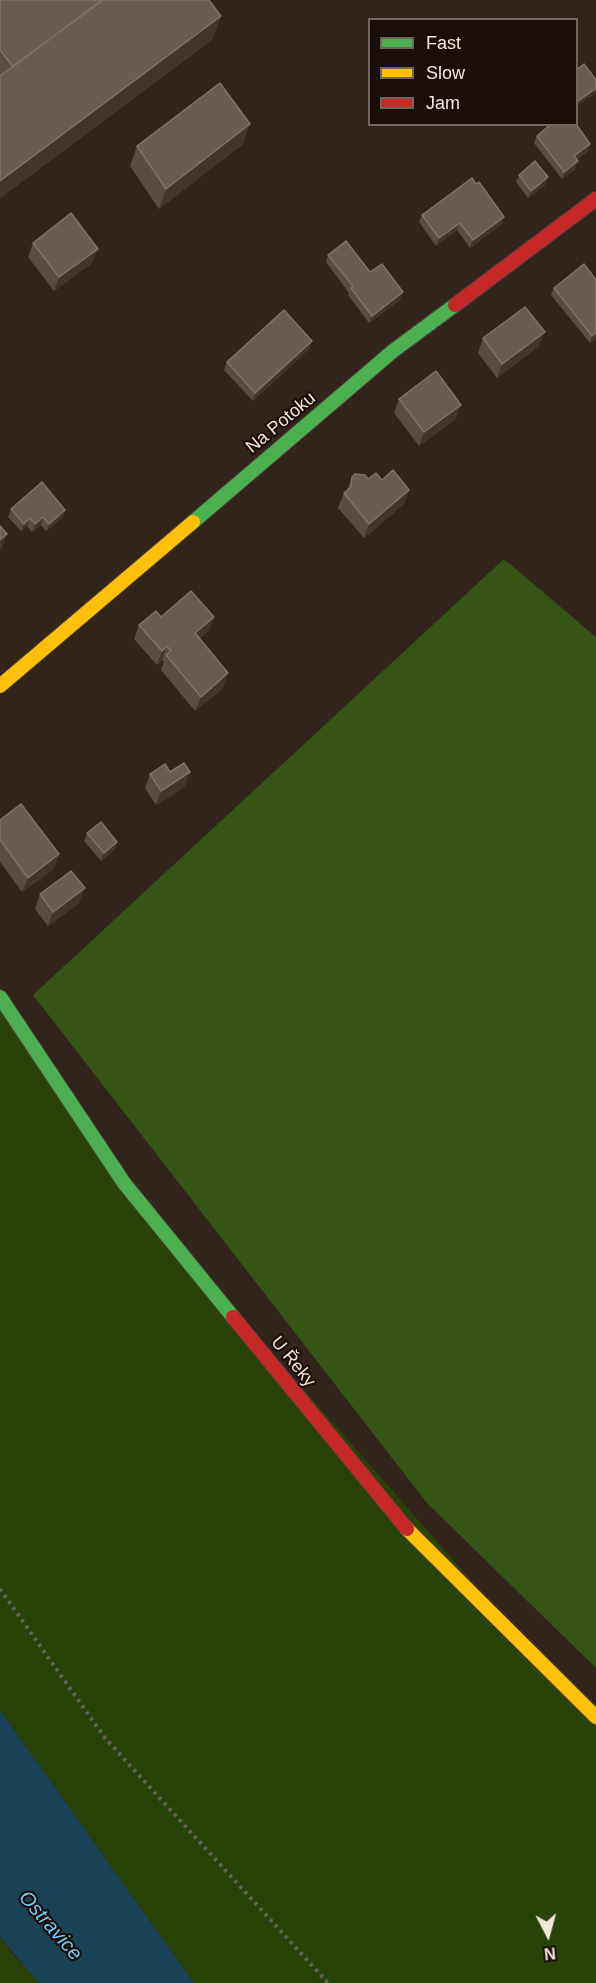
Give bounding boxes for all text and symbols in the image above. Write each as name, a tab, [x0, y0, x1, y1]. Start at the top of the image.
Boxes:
legend	[368, 18, 578, 126]
text: Fast	[426, 33, 461, 53]
text: Slow	[426, 63, 465, 83]
text: Jam	[426, 93, 460, 113]
street label: Na Potoku	[242, 388, 320, 458]
street label: U Řeky	[266, 1332, 320, 1392]
water label: Ostravice	[13, 1886, 87, 1966]
north arrow	[518, 1905, 578, 1965]
text: N	[543, 1944, 557, 1962]

